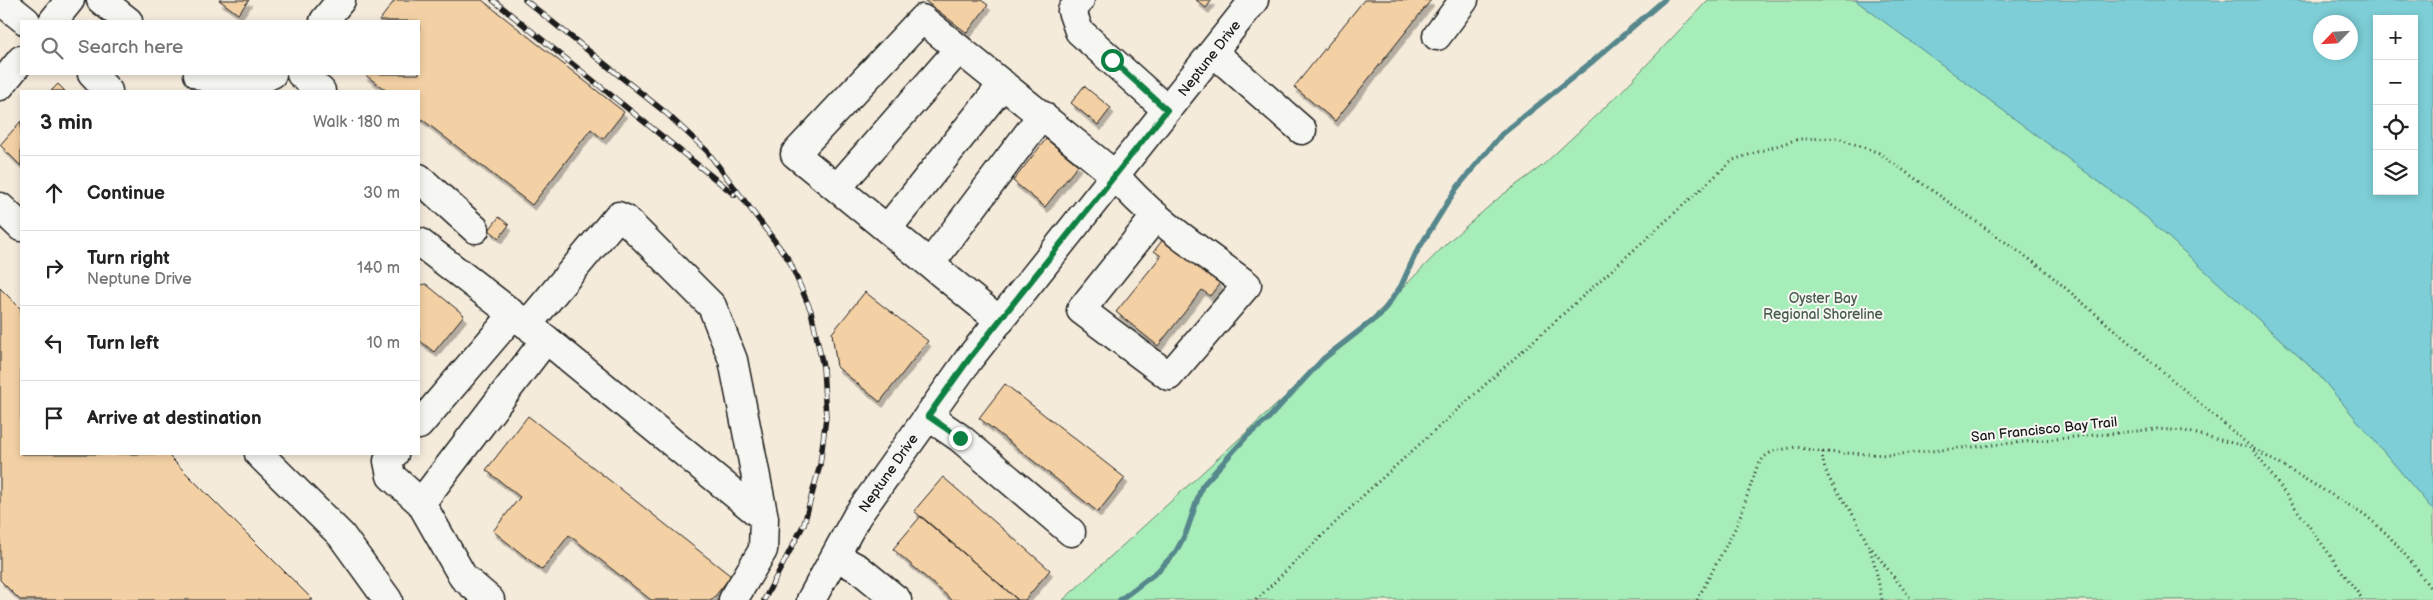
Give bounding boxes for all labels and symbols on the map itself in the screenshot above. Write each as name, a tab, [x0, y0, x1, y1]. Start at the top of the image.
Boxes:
north arrow	[2313, 15, 2358, 60]
street label: Neptune Drive	[1174, 17, 1244, 100]
route start	[1101, 49, 1124, 72]
park label: Oyster Bay Regional Shoreline	[1763, 290, 1883, 323]
street label: San Francisco Bay Trail	[1970, 413, 2118, 446]
route end	[949, 427, 972, 450]
street label: Neptune Drive	[855, 431, 922, 516]

